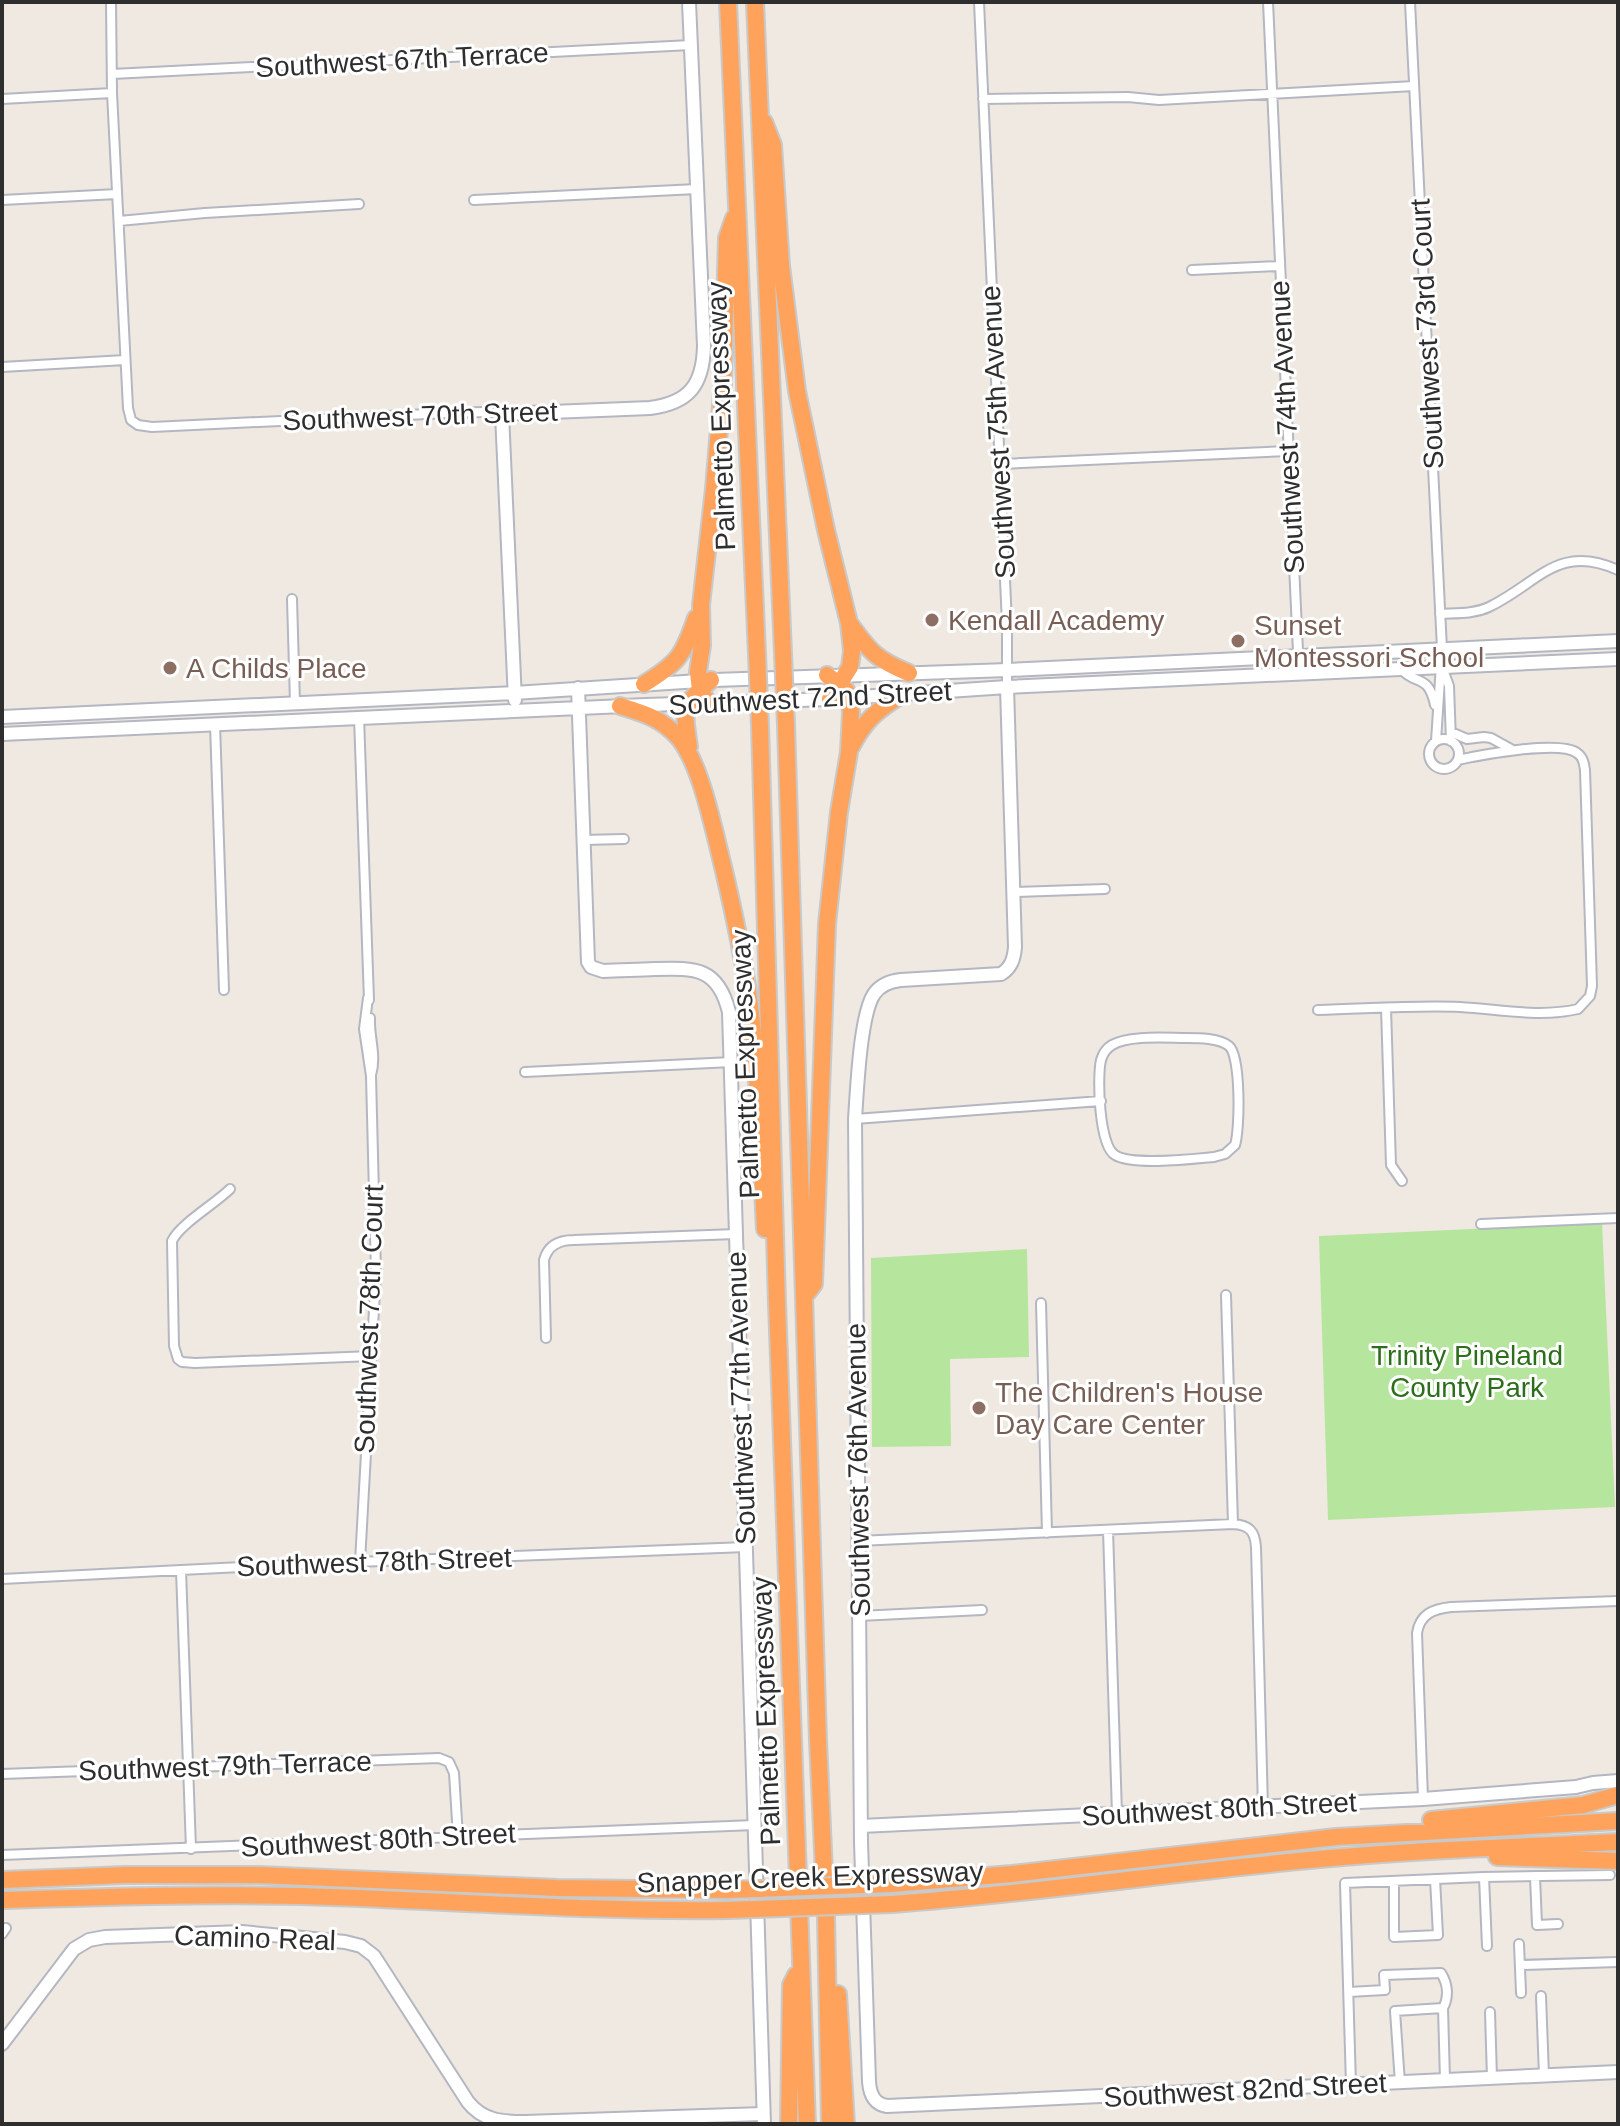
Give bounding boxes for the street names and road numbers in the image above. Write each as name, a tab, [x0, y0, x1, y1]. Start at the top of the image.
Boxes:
street label: Southwest 67th Terrace	[255, 37, 549, 83]
street label: Southwest 73rd Court	[1404, 198, 1450, 470]
street label: Southwest 74th Avenue	[1264, 280, 1310, 574]
street label: Palmetto Expressway	[701, 281, 741, 551]
street label: Southwest 75th Avenue	[975, 285, 1021, 579]
street label: Southwest 70th Street	[282, 396, 558, 436]
street label: Southwest 72nd Street	[668, 675, 952, 721]
street label: Palmetto Expressway	[725, 929, 765, 1199]
street label: Southwest 78th Court	[349, 1184, 389, 1454]
street label: Southwest 77th Avenue	[720, 1251, 762, 1545]
street label: Southwest 76th Avenue	[840, 1323, 876, 1617]
street label: Southwest 78th Street	[236, 1542, 512, 1582]
street label: Palmetto Expressway	[746, 1576, 786, 1846]
street label: Southwest 79th Terrace	[78, 1745, 372, 1787]
street label: Southwest 80th Street	[1081, 1786, 1358, 1832]
street label: Southwest 80th Street	[240, 1817, 517, 1863]
street label: Snapper Creek Expressway	[636, 1855, 984, 1899]
street label: Camino Real	[174, 1920, 336, 1956]
street label: Southwest 82nd Street	[1103, 2067, 1387, 2113]

